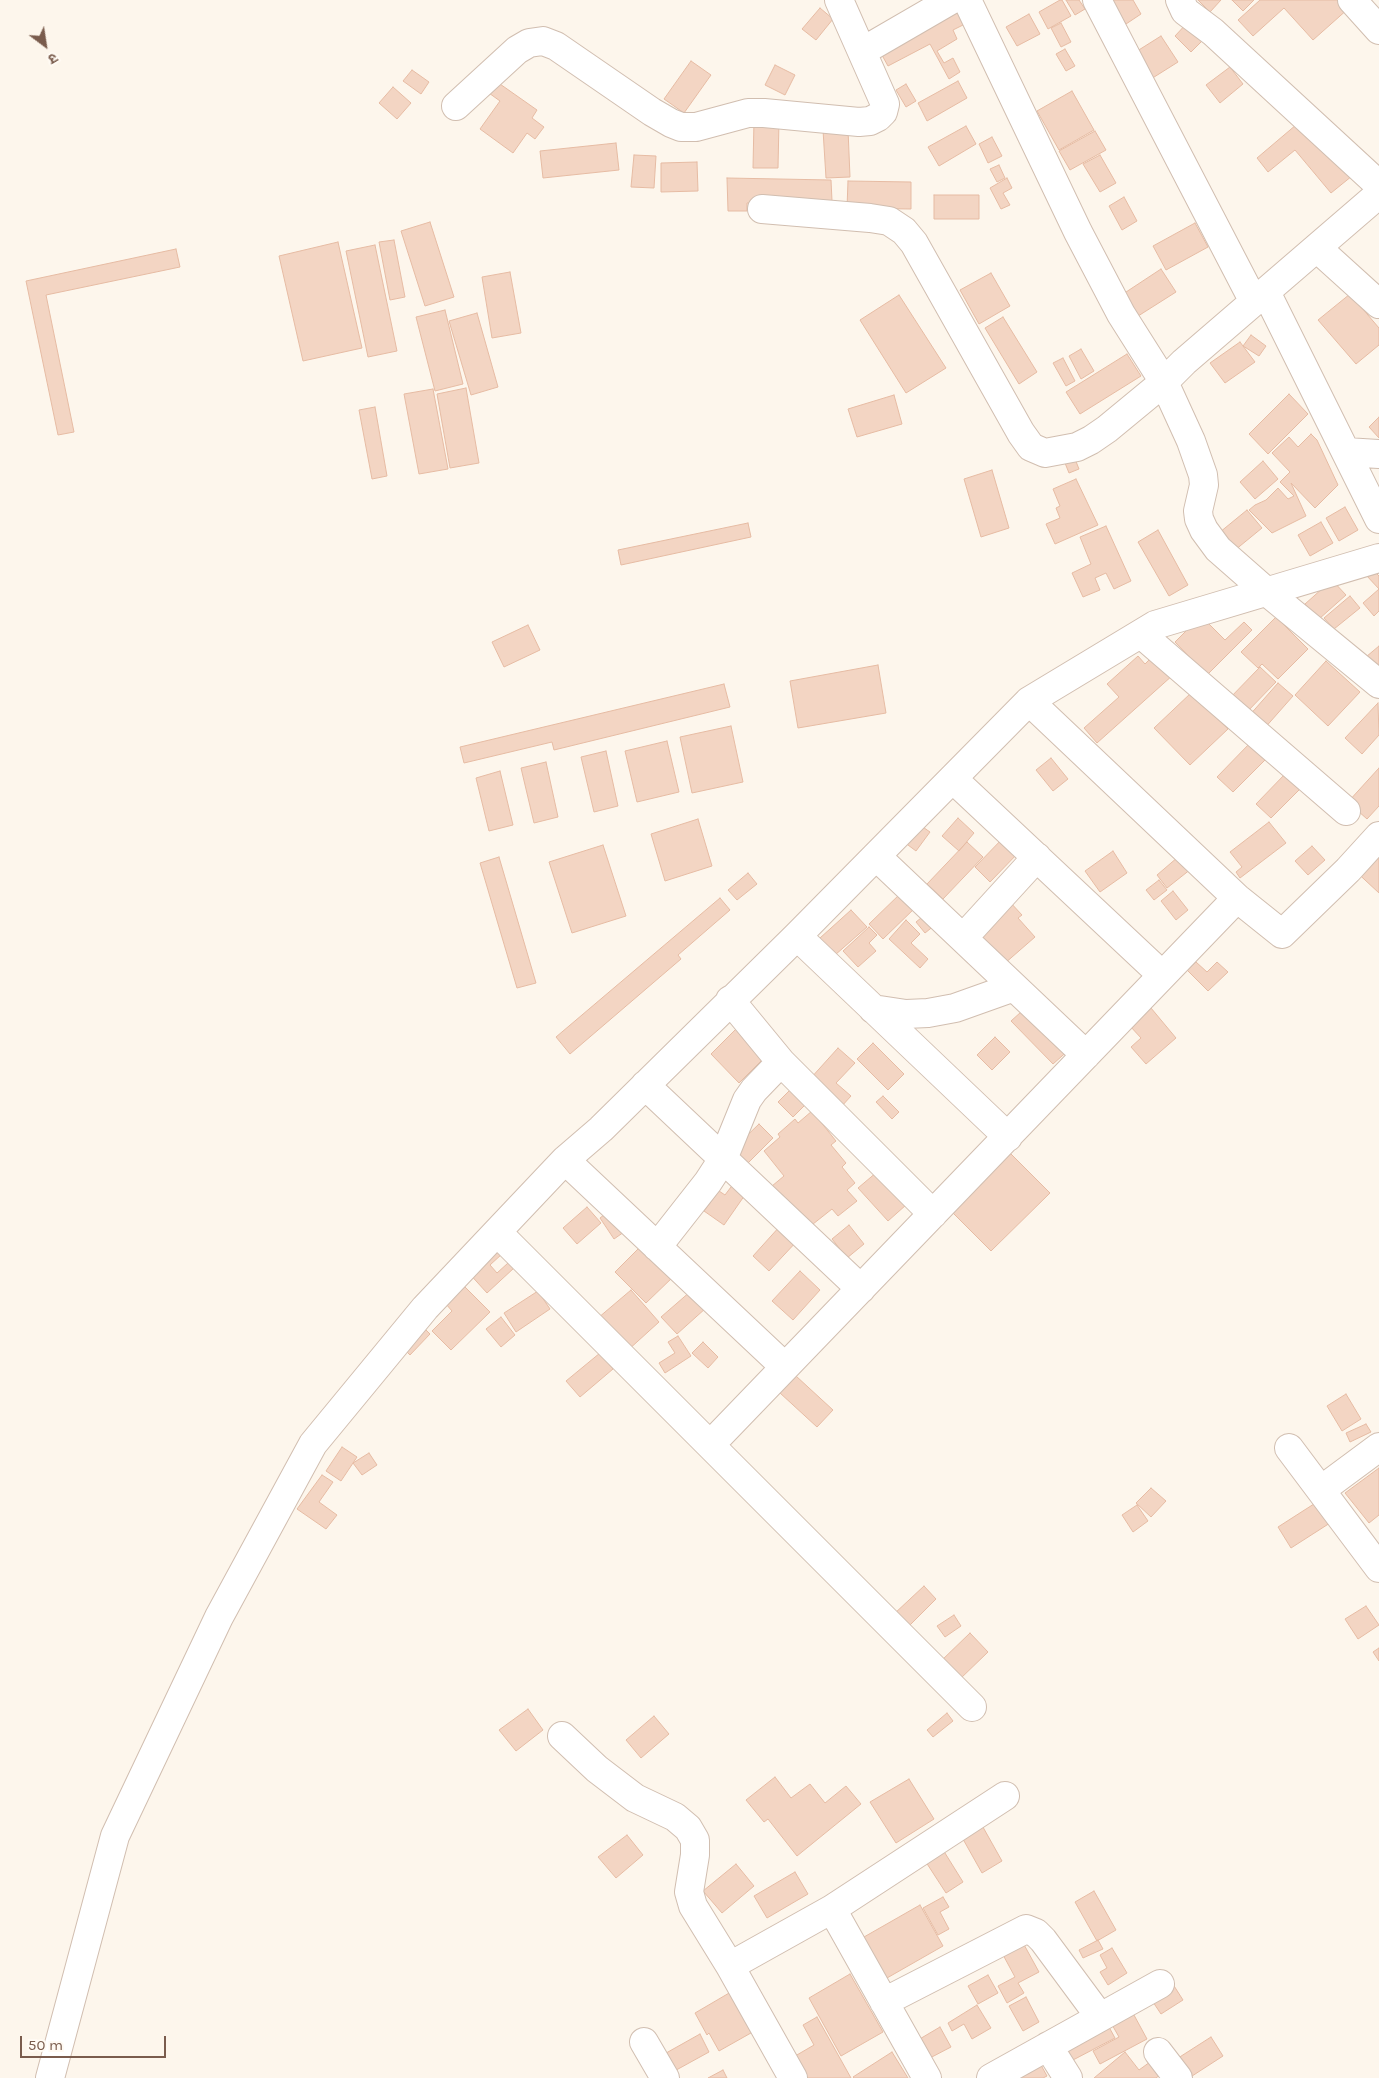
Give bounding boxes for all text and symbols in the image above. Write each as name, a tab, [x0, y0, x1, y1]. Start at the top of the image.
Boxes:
north arrow	[20, 20, 70, 70]
text: उ	[45, 49, 61, 68]
scale bar	[22, 2026, 169, 2058]
text: 50 m	[28, 2036, 63, 2054]

